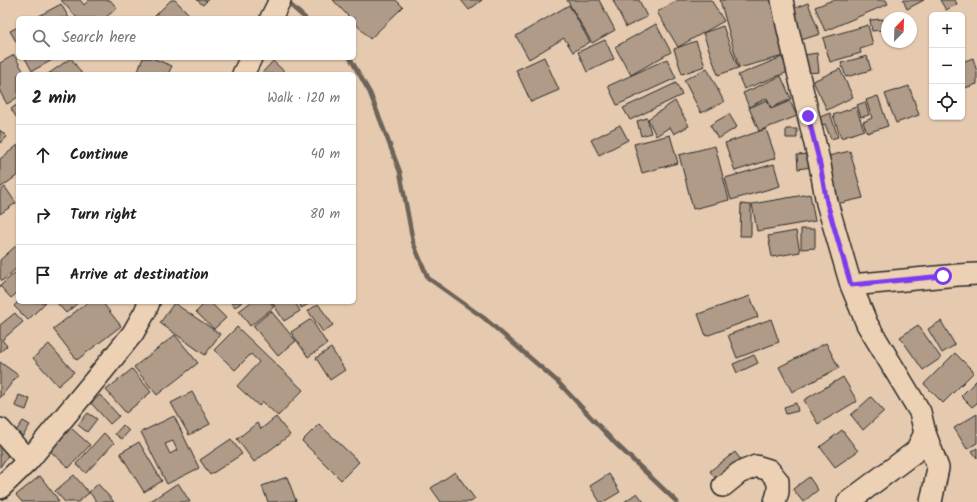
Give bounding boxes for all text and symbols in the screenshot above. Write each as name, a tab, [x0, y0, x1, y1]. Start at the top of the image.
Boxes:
north arrow	[881, 12, 917, 48]
map controls	[929, 12, 965, 120]
button: +	[929, 12, 965, 48]
search box	[16, 16, 356, 60]
text: Search here	[62, 26, 136, 50]
icon: search	[30, 27, 52, 49]
button: −	[929, 48, 965, 84]
button: locate	[929, 84, 965, 120]
text: 2 min	[32, 85, 76, 112]
text: Walk · 120 m	[267, 88, 340, 109]
route end	[799, 107, 817, 125]
text: Continue	[70, 143, 128, 167]
icon: ahead	[32, 144, 54, 166]
text: 40 m	[311, 144, 340, 165]
text: Turn right	[70, 203, 137, 227]
icon: right	[32, 204, 54, 226]
text: 80 m	[310, 204, 340, 225]
text: Arrive at destination	[70, 263, 209, 287]
icon: arrive	[32, 264, 54, 286]
route start	[934, 267, 952, 285]

